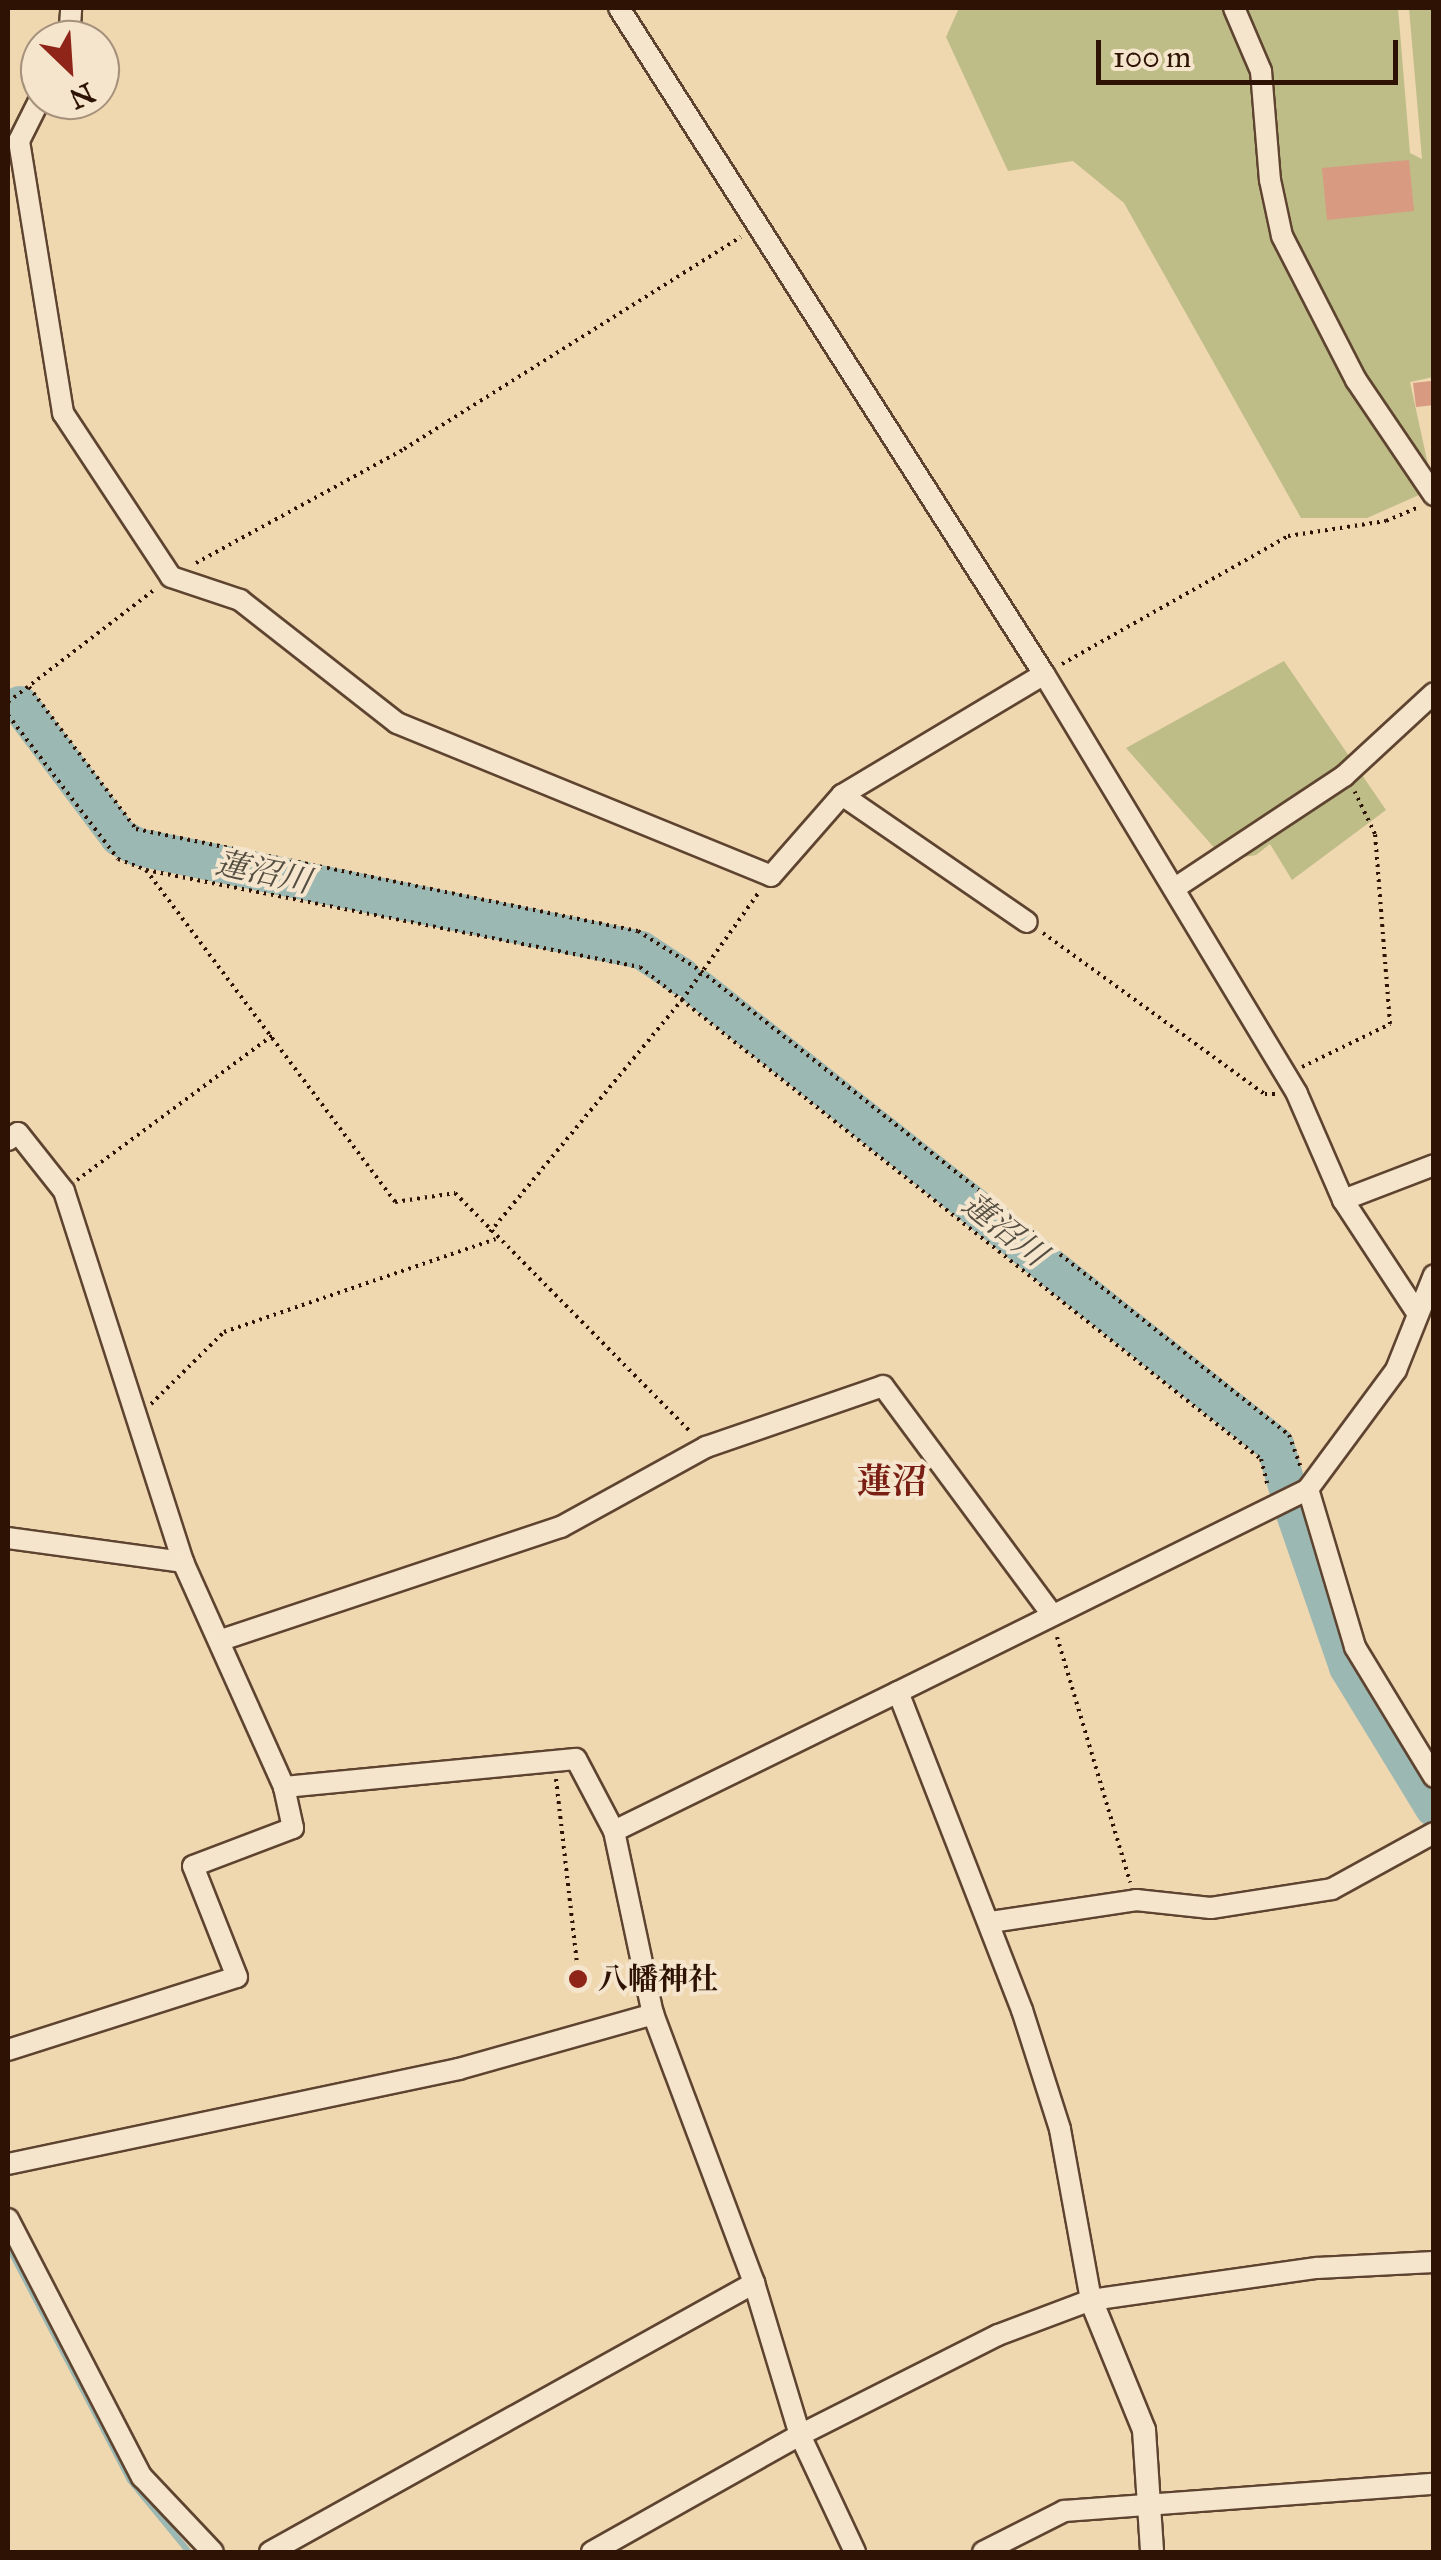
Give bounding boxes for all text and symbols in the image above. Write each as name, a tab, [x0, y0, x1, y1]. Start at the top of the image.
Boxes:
north arrow	[20, 20, 120, 120]
scale bar	[1101, 20, 1404, 82]
text: 100 m	[1113, 39, 1191, 75]
text: N	[64, 75, 100, 117]
water label: 蓮沼川	[212, 844, 314, 902]
water label: 蓮沼川	[954, 1185, 1054, 1275]
district label: 蓮沼	[857, 1461, 927, 1503]
place label: 八幡神社	[598, 1961, 718, 1997]
marker: 八幡神社	[567, 1968, 589, 1990]

